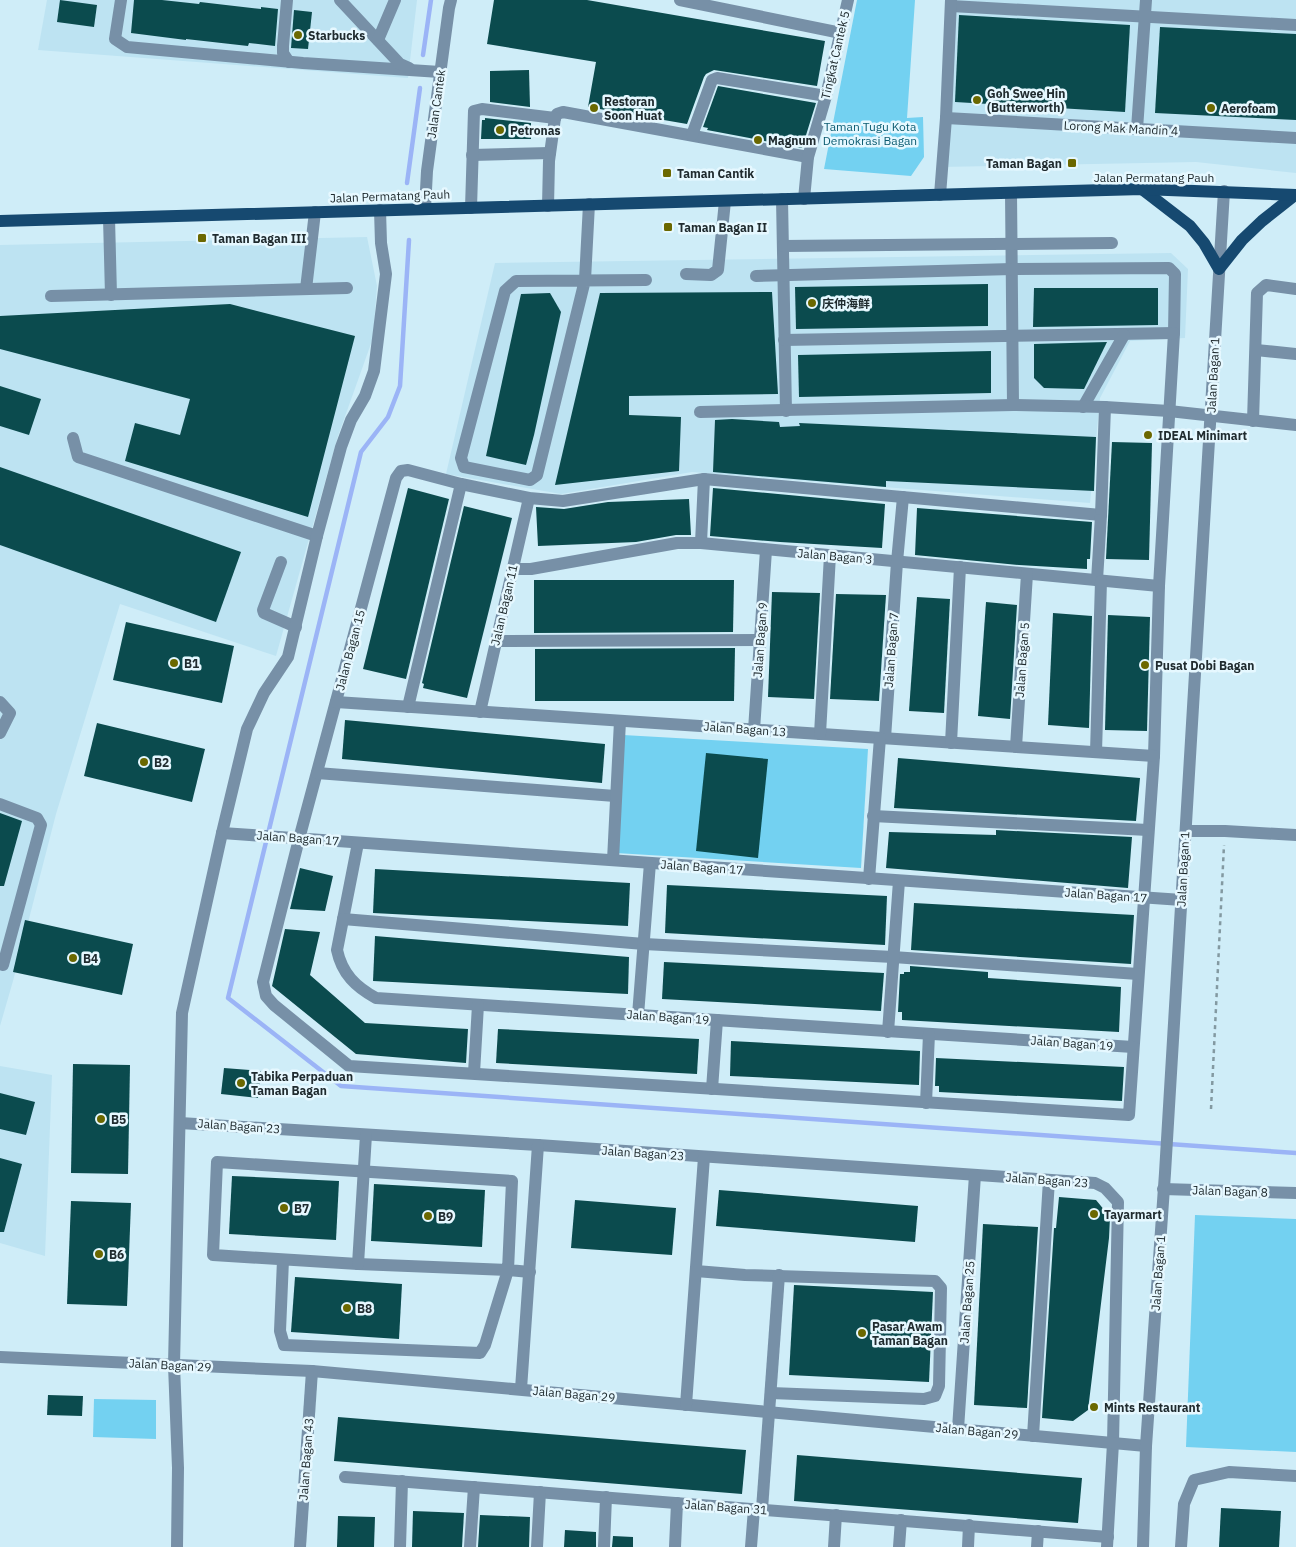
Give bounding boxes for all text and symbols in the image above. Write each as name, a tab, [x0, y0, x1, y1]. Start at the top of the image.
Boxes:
street label: Tingkat Cantek 5	[818, 9, 852, 101]
place label: Starbucks	[308, 28, 365, 43]
marker: Starbucks	[292, 29, 304, 41]
street label: Jalan Cantek	[424, 68, 448, 140]
place label: Goh Swee Hin (Butterworth)	[987, 86, 1065, 115]
place label: Restoran Soon Huat	[604, 94, 663, 123]
marker: Goh Swee Hin (Butterworth)	[971, 94, 983, 106]
place label: Aerofoam	[1221, 101, 1276, 116]
marker: Restoran Soon Huat	[588, 102, 600, 114]
marker: Aerofoam	[1205, 102, 1217, 114]
street label: Lorong Mak Mandin 4	[1063, 118, 1179, 138]
park label: Taman Tugu Kota Demokrasi Bagan	[823, 119, 917, 148]
place label: Petronas	[510, 123, 561, 138]
marker: Petronas	[494, 124, 506, 136]
place label: Magnum	[768, 133, 816, 148]
marker: Magnum	[752, 134, 764, 146]
place label: Taman Bagan	[986, 156, 1062, 171]
marker: Taman Bagan	[1066, 157, 1078, 169]
place label: Taman Cantik	[677, 166, 754, 181]
marker: Taman Cantik	[661, 167, 673, 179]
street label: Jalan Permatang Pauh	[1094, 170, 1214, 185]
street label: Jalan Permatang Pauh	[329, 186, 451, 206]
place label: Taman Bagan II	[678, 220, 767, 235]
marker: Taman Bagan II	[662, 221, 674, 233]
place label: Taman Bagan III	[212, 231, 306, 246]
marker: Taman Bagan III	[196, 232, 208, 244]
place label: 庆仲海鲜	[822, 296, 870, 311]
marker: 庆仲海鲜	[806, 297, 818, 309]
street label: Jalan Bagan 1	[1204, 337, 1222, 413]
place label: IDEAL Minimart	[1158, 428, 1248, 443]
marker: IDEAL Minimart	[1142, 429, 1154, 441]
street label: Jalan Bagan 3	[797, 545, 873, 567]
street label: Jalan Bagan 11	[487, 563, 521, 647]
street label: Jalan Bagan 9	[750, 602, 770, 678]
street label: Jalan Bagan 15	[332, 608, 368, 692]
street label: Jalan Bagan 7	[881, 612, 901, 688]
street label: Jalan Bagan 5	[1012, 622, 1032, 698]
place label: B1	[184, 656, 199, 671]
marker: B1	[168, 657, 180, 669]
place label: Pusat Dobi Bagan	[1155, 658, 1254, 673]
marker: Pusat Dobi Bagan	[1139, 659, 1151, 671]
street label: Jalan Bagan 13	[703, 719, 787, 739]
place label: B2	[154, 755, 169, 770]
marker: B2	[138, 756, 150, 768]
street label: Jalan Bagan 17	[256, 828, 340, 848]
street label: Jalan Bagan 1	[1174, 831, 1192, 907]
street label: Jalan Bagan 17	[660, 857, 744, 877]
street label: Jalan Bagan 17	[1064, 885, 1148, 905]
place label: B4	[83, 951, 98, 966]
marker: B4	[67, 952, 79, 964]
street label: Jalan Bagan 19	[626, 1007, 710, 1027]
street label: Jalan Bagan 19	[1030, 1033, 1114, 1053]
place label: Tabika Perpaduan Taman Bagan	[251, 1069, 353, 1098]
marker: Tabika Perpaduan Taman Bagan	[235, 1077, 247, 1089]
place label: B5	[111, 1112, 126, 1127]
marker: B5	[95, 1113, 107, 1125]
street label: Jalan Bagan 23	[197, 1116, 281, 1136]
street label: Jalan Bagan 23	[601, 1143, 685, 1163]
street label: Jalan Bagan 23	[1005, 1170, 1089, 1190]
street label: Jalan Bagan 8	[1192, 1182, 1268, 1200]
place label: B7	[294, 1201, 309, 1216]
marker: B7	[278, 1202, 290, 1214]
place label: Tayarmart	[1104, 1207, 1162, 1222]
marker: Tayarmart	[1088, 1208, 1100, 1220]
place label: B9	[438, 1209, 453, 1224]
marker: B9	[422, 1210, 434, 1222]
street label: Jalan Bagan 1	[1148, 1235, 1168, 1311]
place label: B6	[109, 1247, 124, 1262]
marker: B6	[93, 1248, 105, 1260]
street label: Jalan Bagan 25	[957, 1260, 977, 1344]
place label: B8	[357, 1301, 372, 1316]
marker: B8	[341, 1302, 353, 1314]
place label: Pasar Awam Taman Bagan	[872, 1319, 948, 1348]
marker: Pasar Awam Taman Bagan	[856, 1327, 868, 1339]
street label: Jalan Bagan 29	[128, 1355, 212, 1375]
street label: Jalan Bagan 29	[532, 1383, 616, 1405]
place label: Mints Restaurant	[1104, 1400, 1201, 1415]
marker: Mints Restaurant	[1088, 1401, 1100, 1413]
street label: Jalan Bagan 43	[296, 1417, 316, 1501]
street label: Jalan Bagan 29	[935, 1420, 1019, 1442]
street label: Jalan Bagan 31	[684, 1497, 768, 1517]

